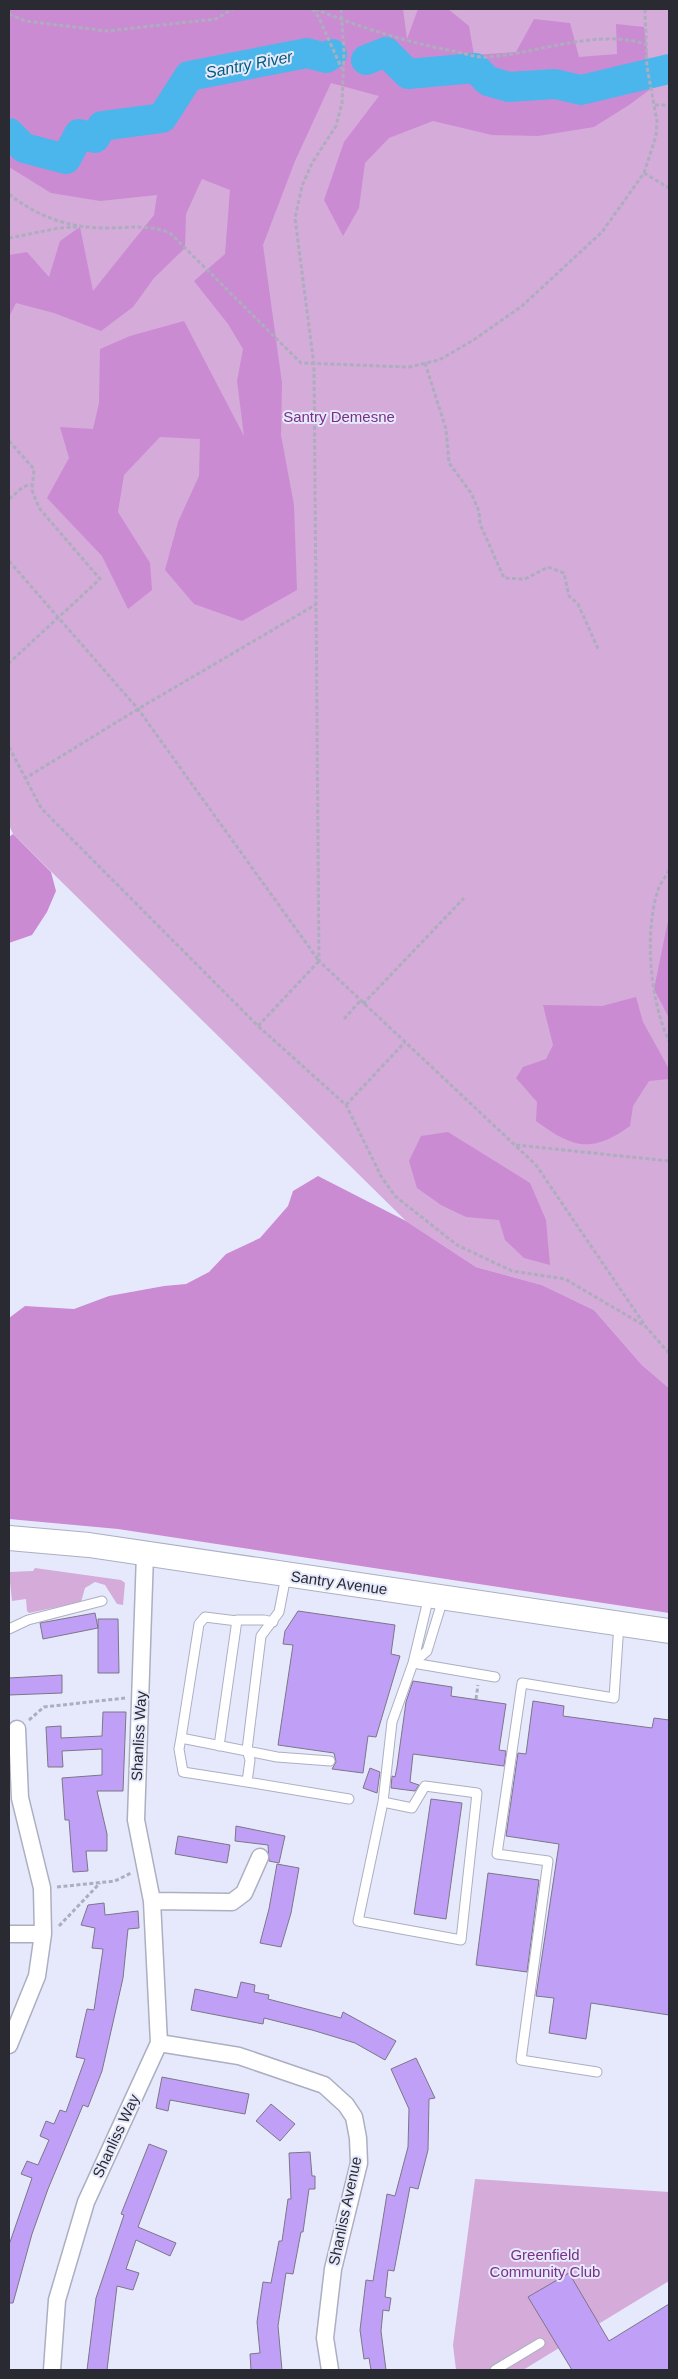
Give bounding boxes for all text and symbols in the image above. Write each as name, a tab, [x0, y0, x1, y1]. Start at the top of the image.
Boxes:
water label: Santry River	[204, 48, 295, 81]
park label: Santry Demesne	[283, 408, 395, 425]
street label: Santry Avenue	[290, 1567, 388, 1598]
street label: Shanliss Way	[128, 1690, 149, 1782]
street label: Shanliss Way	[89, 2091, 143, 2180]
street label: Shanliss Avenue	[325, 2155, 364, 2267]
park label: Greenfield Community Club	[490, 2246, 600, 2280]

